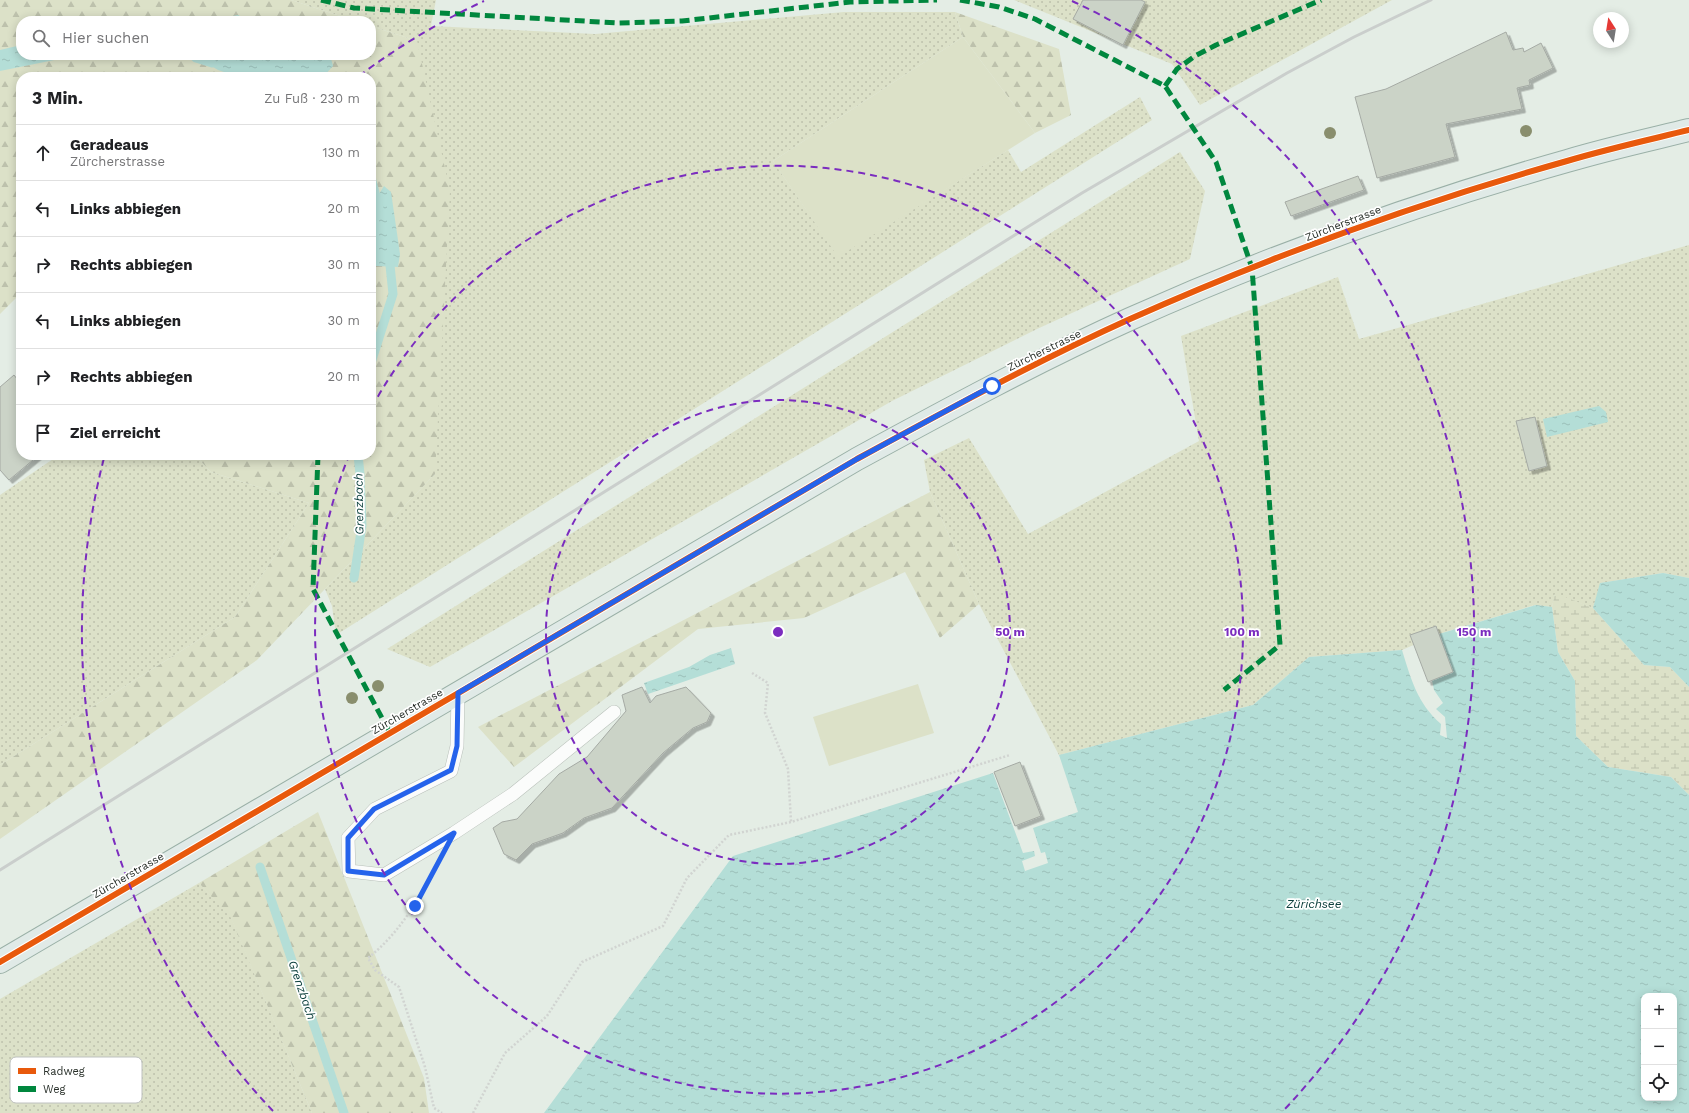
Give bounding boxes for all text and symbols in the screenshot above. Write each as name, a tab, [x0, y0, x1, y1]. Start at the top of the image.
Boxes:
north arrow	[1593, 12, 1629, 48]
search box	[16, 16, 376, 60]
icon: search	[30, 27, 52, 49]
text: Hier suchen	[62, 29, 149, 47]
text: 3 Min.	[32, 88, 83, 108]
text: Zu Fuß · 230 m	[264, 91, 360, 106]
text: Geradeaus	[70, 136, 149, 154]
icon: ahead	[32, 142, 54, 164]
text: 130 m	[322, 145, 360, 160]
text: Zürcherstrasse	[70, 154, 165, 169]
icon: left	[32, 198, 54, 220]
text: Links abbiegen	[70, 200, 181, 218]
text: 20 m	[328, 201, 360, 216]
street label: Zürcherstrasse	[1303, 203, 1383, 244]
icon: right	[32, 254, 54, 276]
text: Rechts abbiegen	[70, 256, 192, 274]
text: 30 m	[328, 257, 360, 272]
icon: left	[32, 310, 54, 332]
text: Links abbiegen	[70, 312, 181, 330]
text: 30 m	[328, 313, 360, 328]
street label: Zürcherstrasse	[1005, 327, 1083, 374]
icon: right	[32, 366, 54, 388]
text: Rechts abbiegen	[70, 368, 192, 386]
text: 20 m	[328, 369, 360, 384]
route start	[983, 377, 1001, 395]
icon: arrive	[32, 422, 54, 444]
text: Ziel erreicht	[70, 424, 160, 442]
water label: Grenzbach	[351, 473, 367, 535]
centre of rings	[771, 625, 785, 639]
text: 50 m	[995, 625, 1025, 639]
text: 100 m	[1224, 625, 1260, 639]
text: 150 m	[1457, 625, 1491, 639]
street label: Zürcherstrasse	[369, 686, 445, 737]
street label: Zürcherstrasse	[90, 850, 166, 901]
route end	[406, 897, 424, 915]
water label: Zürichsee	[1285, 897, 1342, 911]
water label: Grenzbach	[285, 959, 319, 1021]
map controls	[1641, 993, 1677, 1101]
button: +	[1641, 993, 1677, 1029]
button: −	[1641, 1029, 1677, 1065]
legend	[10, 1057, 142, 1103]
text: Radweg	[43, 1065, 85, 1078]
button: locate	[1641, 1065, 1677, 1101]
text: Weg	[43, 1083, 66, 1096]

